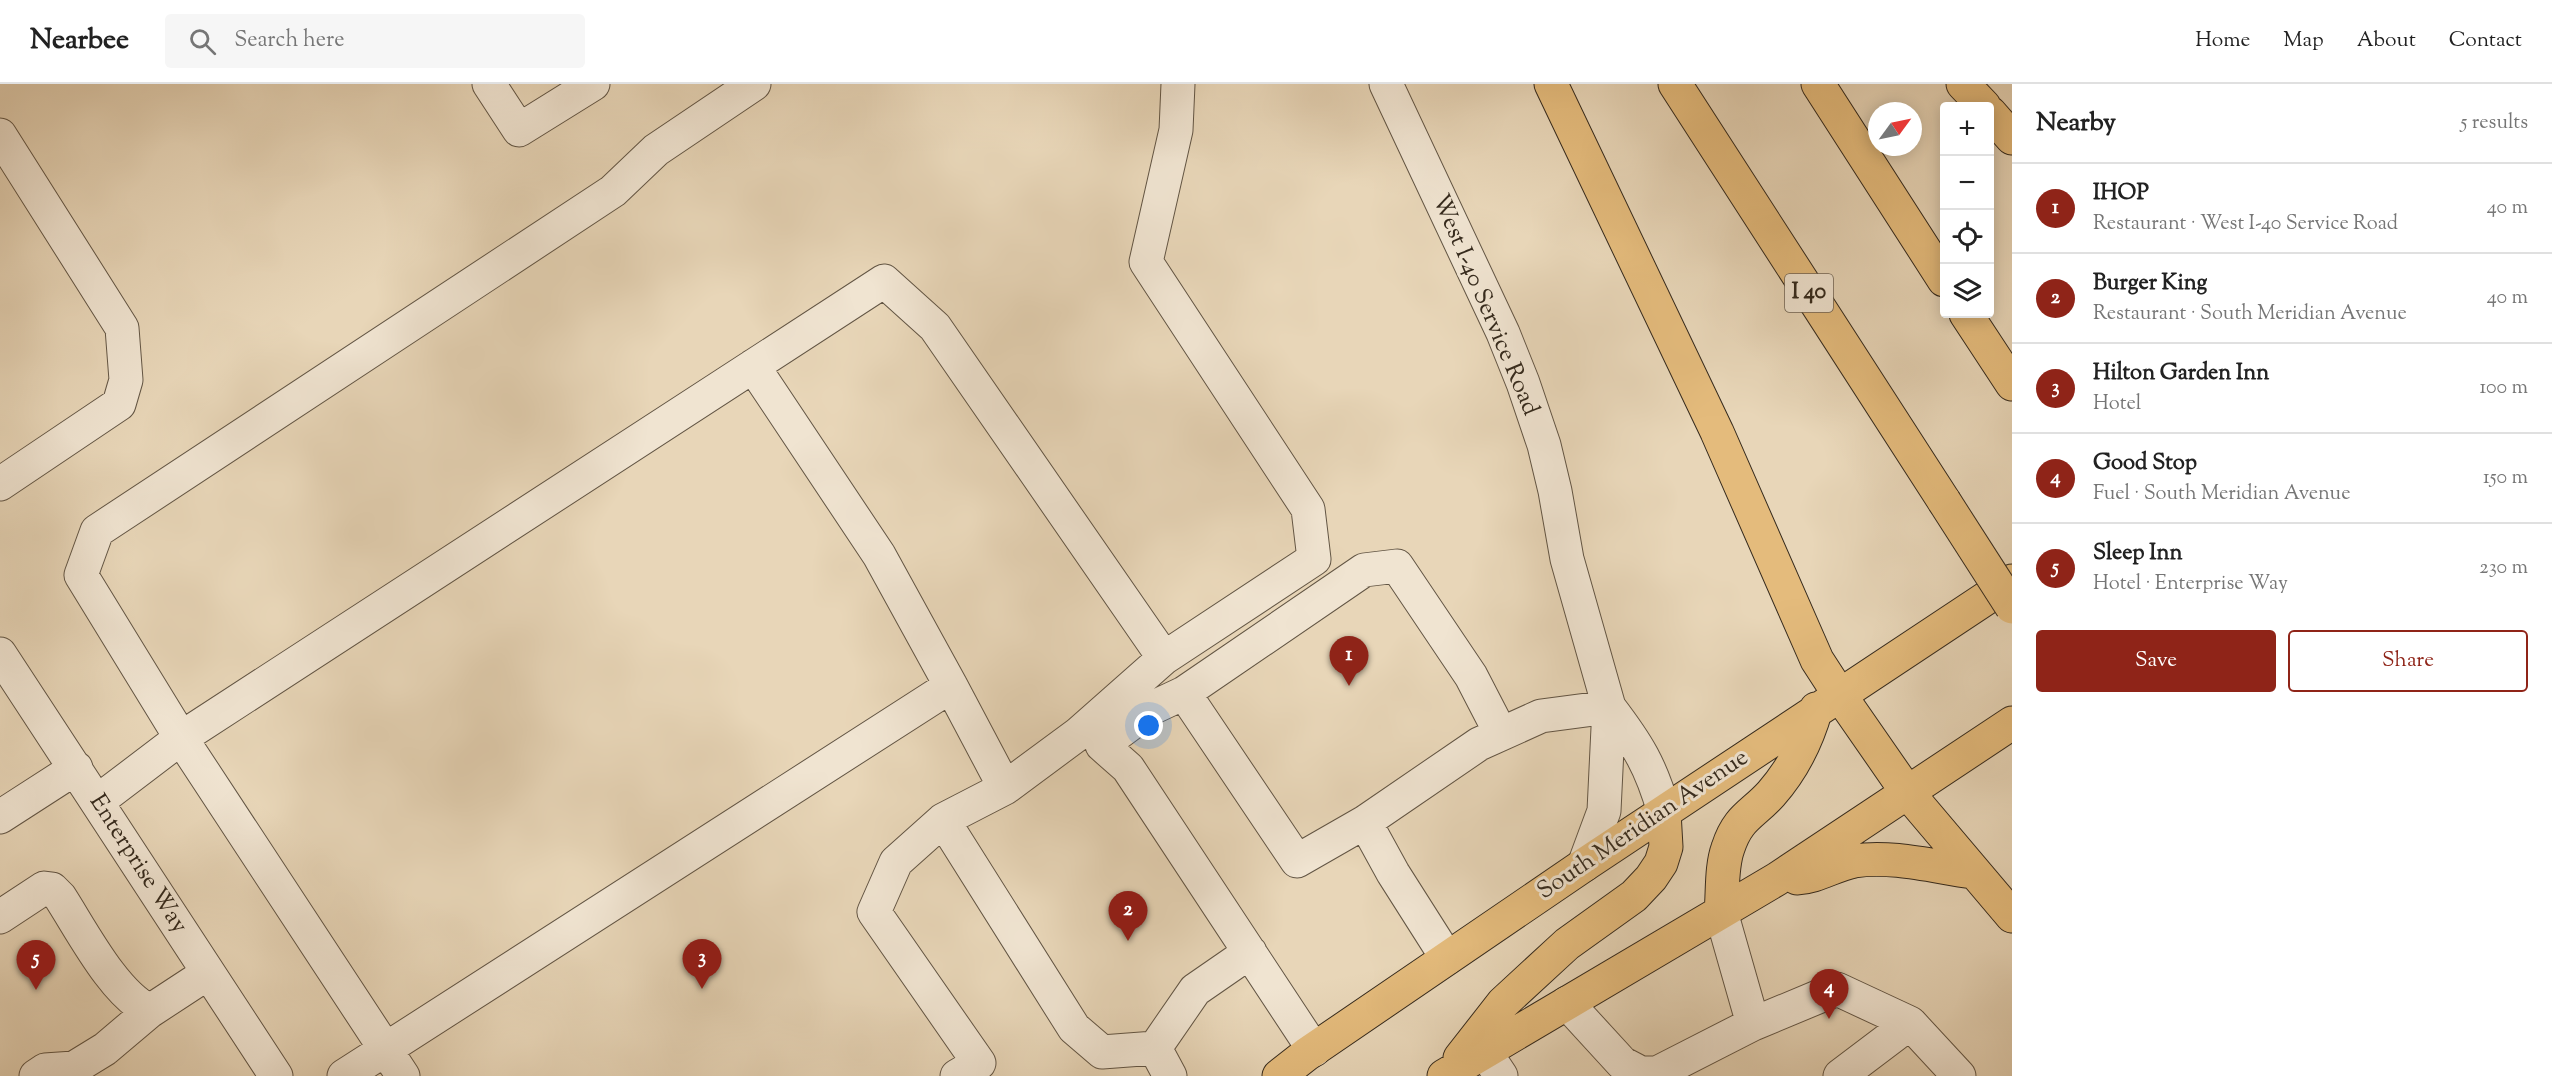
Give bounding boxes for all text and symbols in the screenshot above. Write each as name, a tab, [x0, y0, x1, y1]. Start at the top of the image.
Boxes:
search box	[165, 14, 585, 68]
text: Nearbee	[30, 21, 129, 61]
icon: search	[186, 25, 219, 58]
text: Search here	[234, 25, 345, 57]
text: Home	[2195, 26, 2250, 56]
text: Map	[2283, 26, 2324, 56]
text: About	[2357, 26, 2416, 56]
text: Contact	[2449, 26, 2522, 56]
north arrow	[1868, 102, 1922, 156]
map controls	[1940, 102, 1994, 318]
button: +	[1940, 102, 1994, 156]
text: Nearby	[2036, 105, 2116, 142]
text: 5 results	[2461, 109, 2528, 138]
button: −	[1940, 156, 1994, 210]
text: IHOP	[2093, 178, 2149, 210]
street label: West I-40 Service Road	[1423, 189, 1547, 421]
text: 1	[2052, 194, 2059, 223]
text: 40 m	[2487, 194, 2528, 223]
button: locate	[1940, 210, 1994, 264]
text: Restaurant · West I-40 Service Road	[2093, 210, 2398, 239]
button: layers	[1940, 264, 1994, 318]
text: Burger King	[2093, 268, 2207, 300]
road number: I 40	[1785, 274, 1833, 312]
text: 2	[2051, 284, 2060, 313]
text: 40 m	[2487, 284, 2528, 313]
text: Restaurant · South Meridian Avenue	[2093, 300, 2407, 329]
text: Hilton Garden Inn	[2093, 358, 2269, 390]
text: 3	[2051, 374, 2060, 403]
text: 100 m	[2479, 374, 2528, 403]
text: Hotel	[2093, 390, 2141, 419]
text: Good Stop	[2093, 448, 2197, 480]
text: 4	[2050, 464, 2061, 493]
text: 150 m	[2483, 464, 2528, 493]
text: Fuel · South Meridian Avenue	[2093, 480, 2350, 509]
text: Sleep Inn	[2093, 538, 2182, 570]
text: 5	[2052, 554, 2059, 583]
text: 230 m	[2479, 554, 2528, 583]
text: Hotel · Enterprise Way	[2093, 570, 2288, 599]
button: Save	[2036, 630, 2276, 692]
button: Share	[2288, 630, 2528, 692]
pin: 1	[1330, 636, 1368, 686]
your location	[1134, 711, 1163, 740]
street label: South Meridian Avenue	[1531, 742, 1755, 908]
street label: Enterprise Way	[80, 788, 196, 940]
pin: 2	[1108, 892, 1148, 941]
pin: 5	[16, 940, 56, 990]
pin: 3	[682, 940, 722, 989]
pin: 4	[1810, 970, 1848, 1019]

